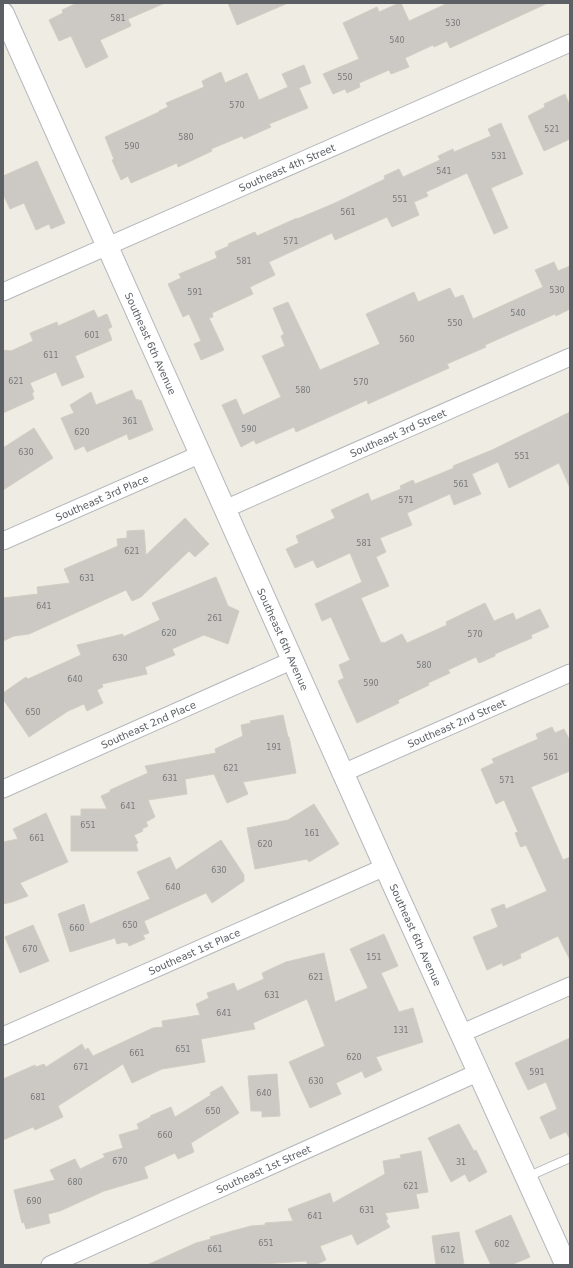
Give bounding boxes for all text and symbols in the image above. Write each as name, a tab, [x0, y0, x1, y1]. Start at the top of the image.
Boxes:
house number: 581	[110, 14, 126, 23]
house number: 530	[445, 19, 461, 28]
house number: 540	[389, 36, 405, 45]
house number: 550	[337, 73, 353, 82]
house number: 570	[229, 101, 245, 110]
house number: 521	[544, 125, 560, 134]
house number: 580	[178, 133, 194, 142]
street label: Southeast 4th Street	[237, 141, 337, 193]
house number: 590	[124, 142, 140, 151]
house number: 531	[491, 152, 507, 161]
house number: 541	[436, 167, 452, 176]
house number: 551	[392, 195, 408, 204]
house number: 561	[340, 208, 356, 217]
house number: 571	[283, 237, 299, 246]
house number: 581	[236, 257, 252, 266]
house number: 530	[549, 286, 565, 295]
house number: 591	[187, 288, 203, 297]
street label: Southeast 6th Avenue	[123, 291, 178, 396]
house number: 540	[510, 309, 526, 318]
house number: 550	[447, 319, 463, 328]
house number: 601	[84, 331, 100, 340]
house number: 560	[399, 335, 415, 344]
house number: 611	[43, 351, 59, 360]
house number: 621	[8, 377, 24, 386]
house number: 570	[353, 378, 369, 387]
house number: 580	[295, 386, 311, 395]
street label: Southeast 3rd Street	[348, 407, 448, 459]
house number: 361	[122, 417, 138, 426]
house number: 590	[241, 425, 257, 434]
house number: 620	[74, 428, 90, 437]
house number: 630	[18, 448, 34, 457]
house number: 551	[514, 452, 530, 461]
street label: Southeast 3rd Place	[54, 472, 150, 523]
house number: 561	[453, 480, 469, 489]
house number: 571	[398, 496, 414, 505]
house number: 581	[356, 539, 372, 548]
house number: 621	[124, 547, 140, 556]
house number: 631	[79, 574, 95, 583]
street label: Southeast 6th Avenue	[255, 586, 311, 692]
house number: 641	[36, 602, 52, 611]
house number: 261	[207, 614, 223, 623]
house number: 620	[161, 629, 177, 638]
house number: 570	[467, 630, 483, 639]
house number: 630	[112, 654, 128, 663]
house number: 580	[416, 661, 432, 670]
house number: 640	[67, 675, 83, 684]
house number: 590	[363, 679, 379, 688]
street label: Southeast 2nd Street	[406, 696, 507, 749]
street label: Southeast 2nd Place	[99, 699, 197, 750]
house number: 650	[25, 708, 41, 717]
house number: 191	[266, 743, 282, 752]
house number: 561	[543, 753, 559, 762]
house number: 621	[223, 764, 239, 773]
house number: 631	[162, 774, 178, 783]
house number: 571	[499, 776, 515, 785]
house number: 641	[120, 802, 136, 811]
house number: 651	[80, 821, 96, 830]
house number: 161	[304, 829, 320, 838]
house number: 661	[29, 834, 45, 843]
house number: 620	[257, 840, 273, 849]
house number: 630	[211, 866, 227, 875]
street label: Southeast 6th Avenue	[388, 882, 444, 987]
house number: 640	[165, 883, 181, 892]
house number: 650	[122, 921, 138, 930]
house number: 660	[69, 924, 85, 933]
street label: Southeast 1st Place	[147, 926, 242, 977]
house number: 670	[22, 945, 38, 954]
house number: 151	[366, 953, 382, 962]
house number: 621	[308, 973, 324, 982]
house number: 631	[264, 991, 280, 1000]
house number: 641	[216, 1009, 232, 1018]
house number: 131	[393, 1026, 409, 1035]
house number: 651	[175, 1045, 191, 1054]
house number: 661	[129, 1049, 145, 1058]
house number: 620	[346, 1053, 362, 1062]
house number: 671	[73, 1063, 89, 1072]
house number: 591	[529, 1068, 545, 1077]
house number: 630	[308, 1077, 324, 1086]
house number: 640	[256, 1089, 272, 1098]
house number: 681	[30, 1093, 46, 1102]
house number: 650	[205, 1107, 221, 1116]
house number: 660	[157, 1131, 173, 1140]
street label: Southeast 1st Street	[214, 1143, 313, 1195]
house number: 670	[112, 1157, 128, 1166]
house number: 31	[456, 1158, 466, 1167]
house number: 680	[67, 1178, 83, 1187]
house number: 621	[403, 1182, 419, 1191]
house number: 690	[26, 1197, 42, 1206]
house number: 631	[359, 1206, 375, 1215]
house number: 641	[307, 1212, 323, 1221]
house number: 651	[258, 1239, 274, 1248]
house number: 602	[494, 1240, 510, 1249]
house number: 661	[207, 1245, 223, 1254]
house number: 612	[440, 1246, 456, 1255]

